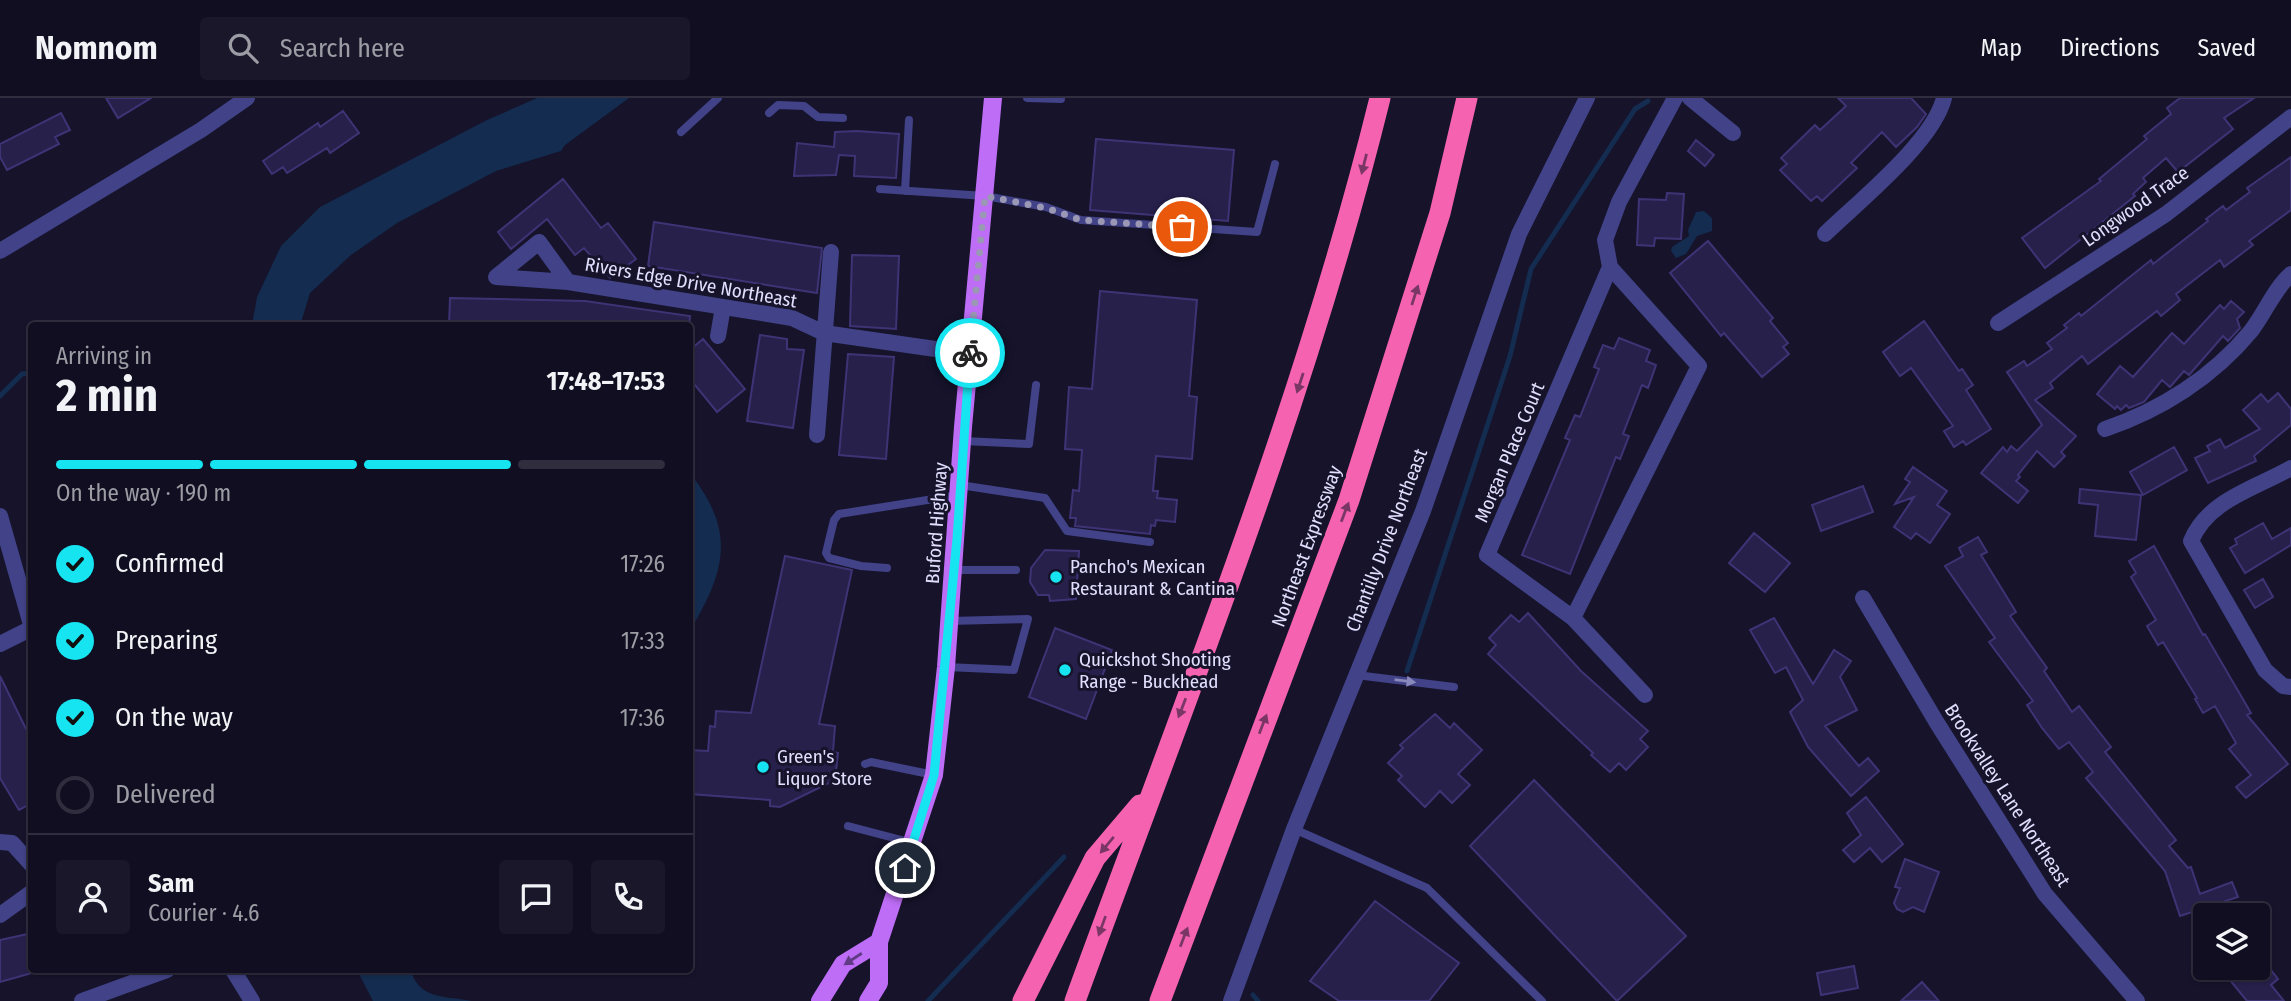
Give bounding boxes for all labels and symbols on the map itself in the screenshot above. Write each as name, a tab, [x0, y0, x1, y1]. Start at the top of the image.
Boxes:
one-way arrow	[1358, 153, 1369, 175]
street label: Longwood Trace	[2078, 161, 2193, 252]
pin	[1152, 197, 1212, 257]
street label: Rivers Edge Drive Northeast	[583, 253, 799, 313]
one-way arrow	[1410, 284, 1420, 305]
courier	[935, 318, 1005, 388]
one-way arrow	[1294, 372, 1304, 393]
street label: Morgan Place Court	[1470, 378, 1550, 526]
street label: Chantilly Drive Northeast	[1341, 445, 1432, 635]
street label: Buford Highway	[921, 461, 952, 585]
street label: Northeast Expressway	[1267, 462, 1347, 630]
one-way arrow	[1340, 501, 1351, 522]
place label: Pancho's Mexican Restaurant & Cantina	[1070, 555, 1235, 600]
marker: Pancho's Mexican Restaurant & Cantina	[1048, 569, 1064, 585]
place label: Quickshot Shooting Range - Buckhead	[1079, 648, 1231, 693]
marker: Quickshot Shooting Range - Buckhead	[1057, 662, 1073, 678]
one-way arrow	[1394, 675, 1416, 686]
one-way arrow	[1177, 697, 1188, 718]
street label: Brookvalley Lane Northeast	[1940, 700, 2076, 892]
one-way arrow	[1258, 713, 1269, 734]
place label: Green's Liquor Store	[777, 745, 872, 790]
marker: Green's Liquor Store	[755, 759, 771, 775]
one-way arrow	[1099, 836, 1114, 854]
pin	[875, 838, 935, 898]
one-way arrow	[1096, 916, 1107, 937]
one-way arrow	[1179, 927, 1190, 948]
one-way arrow	[843, 952, 862, 965]

